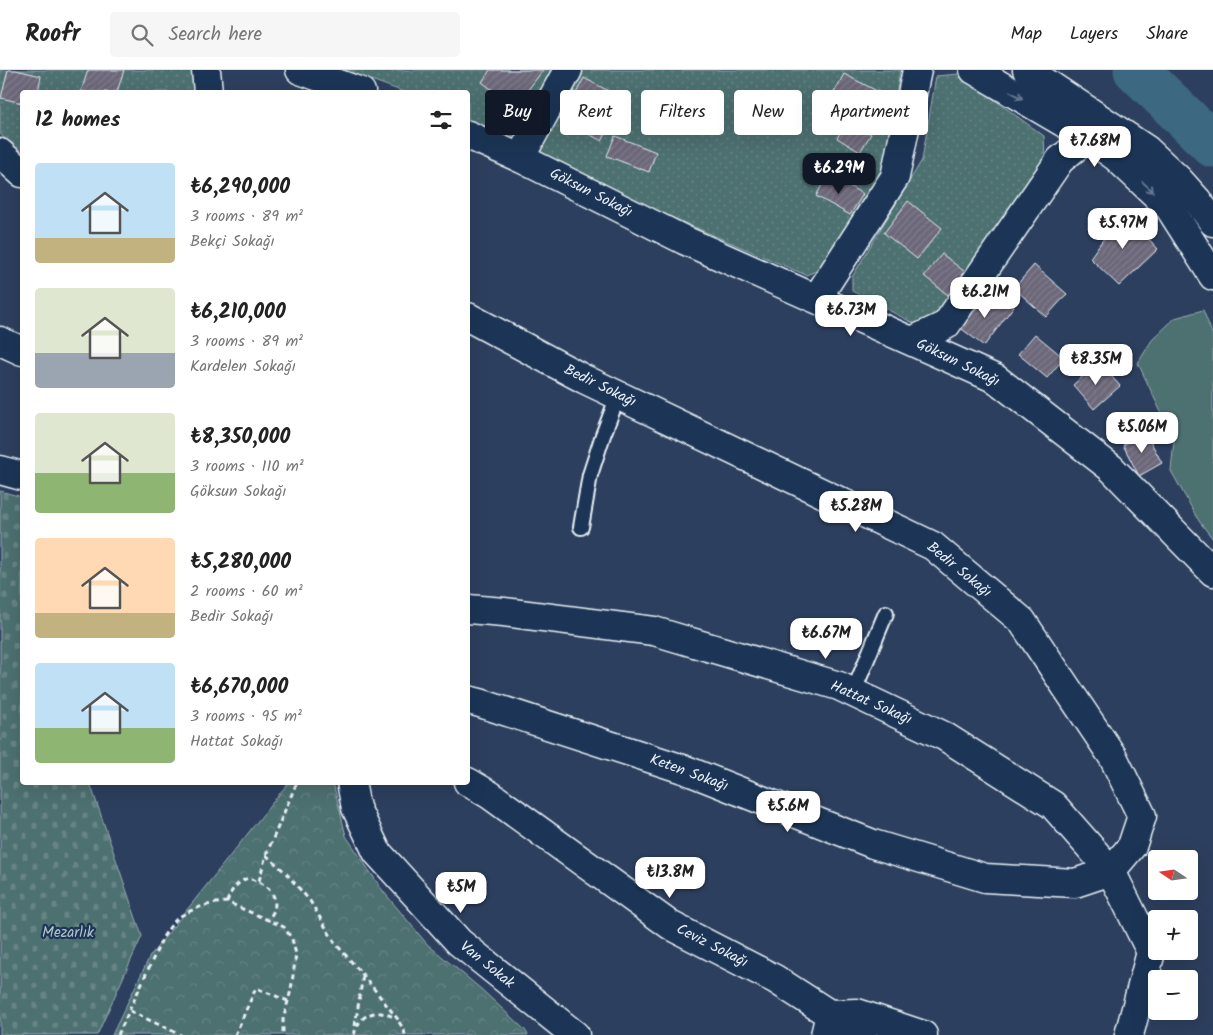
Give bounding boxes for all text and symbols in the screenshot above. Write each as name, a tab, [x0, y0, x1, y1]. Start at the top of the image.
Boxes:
search box	[110, 12, 460, 57]
text: Roofr	[25, 15, 80, 54]
text: Search here	[168, 20, 262, 50]
text: Map	[1011, 20, 1042, 49]
text: Layers	[1070, 20, 1118, 49]
text: Share	[1146, 20, 1188, 49]
icon: search	[128, 21, 156, 49]
chip: Buy	[485, 90, 550, 135]
chip: Rent	[560, 90, 631, 135]
chip: Filters	[641, 90, 724, 135]
chip: New	[734, 90, 802, 135]
chip: Apartment	[812, 90, 928, 135]
one-way arrow	[1008, 90, 1022, 100]
text: 12 homes	[35, 104, 120, 137]
icon: filters	[427, 106, 455, 134]
pin: ₺7.68M	[1054, 126, 1136, 168]
text: ₺7.68M	[1070, 129, 1120, 154]
pin: ₺6.29M	[798, 152, 880, 195]
text: ₺6.29M	[814, 156, 864, 181]
street label: Göksun Sokağı	[545, 162, 637, 224]
text: ₺6,290,000	[190, 171, 290, 204]
one-way arrow	[1142, 181, 1155, 193]
icon: home	[75, 183, 135, 243]
text: 3 rooms · 89 m²	[190, 204, 303, 229]
pin: ₺5.97M	[1082, 208, 1164, 250]
text: ₺5.97M	[1099, 211, 1147, 236]
text: Bekçi Sokağı	[190, 229, 275, 254]
pin: ₺6.21M	[944, 276, 1026, 319]
text: ₺6.21M	[961, 280, 1009, 305]
pin: ₺6.73M	[810, 294, 892, 337]
text: ₺6,210,000	[190, 296, 286, 329]
text: ₺6.73M	[826, 298, 876, 323]
icon: home	[75, 308, 135, 368]
text: 3 rooms · 89 m²	[190, 329, 303, 354]
street label: Göksun Sokağı	[912, 332, 1004, 394]
pin: ₺8.35M	[1055, 344, 1137, 386]
text: ₺8.35M	[1070, 347, 1122, 372]
text: Kardelen Sokağı	[190, 354, 296, 379]
street label: Bedir Sokağı	[560, 358, 640, 414]
pin: ₺5.06M	[1101, 412, 1183, 454]
text: ₺5.06M	[1117, 415, 1167, 440]
text: ₺8,350,000	[190, 421, 290, 454]
icon: home	[75, 433, 135, 493]
text: 3 rooms · 110 m²	[190, 454, 304, 479]
text: Göksun Sokağı	[190, 479, 286, 504]
pin: ₺5.28M	[815, 490, 897, 533]
text: ₺5.28M	[830, 494, 882, 519]
street label: Bedir Sokağı	[921, 536, 997, 604]
text: ₺5,280,000	[190, 546, 291, 579]
icon: home	[75, 558, 135, 618]
text: 2 rooms · 60 m²	[190, 579, 303, 604]
text: Bedir Sokağı	[190, 604, 273, 629]
pin: ₺6.67M	[785, 618, 867, 660]
text: ₺6.67M	[801, 621, 851, 646]
text: ₺6,670,000	[190, 671, 288, 704]
street label: Hattat Sokağı	[826, 674, 916, 732]
icon: home	[75, 683, 135, 743]
text: 3 rooms · 95 m²	[190, 704, 302, 729]
text: Hattat Sokağı	[190, 729, 283, 754]
street label: Keten Sokağı	[646, 748, 732, 798]
pin: ₺5.6M	[753, 790, 823, 833]
text: ₺5.6M	[767, 794, 809, 819]
north arrow	[1148, 850, 1198, 900]
map controls	[1148, 850, 1198, 1020]
pin: ₺13.8M	[629, 856, 711, 899]
text: ₺13.8M	[646, 860, 694, 885]
pin: ₺5M	[437, 872, 485, 914]
text: ₺5M	[446, 875, 476, 900]
button: +	[1148, 910, 1198, 960]
street label: Ceviz Sokağı	[672, 918, 752, 974]
park label: Mezarlık	[42, 921, 95, 945]
street label: Van Sokak	[454, 935, 521, 995]
button: −	[1148, 970, 1198, 1020]

